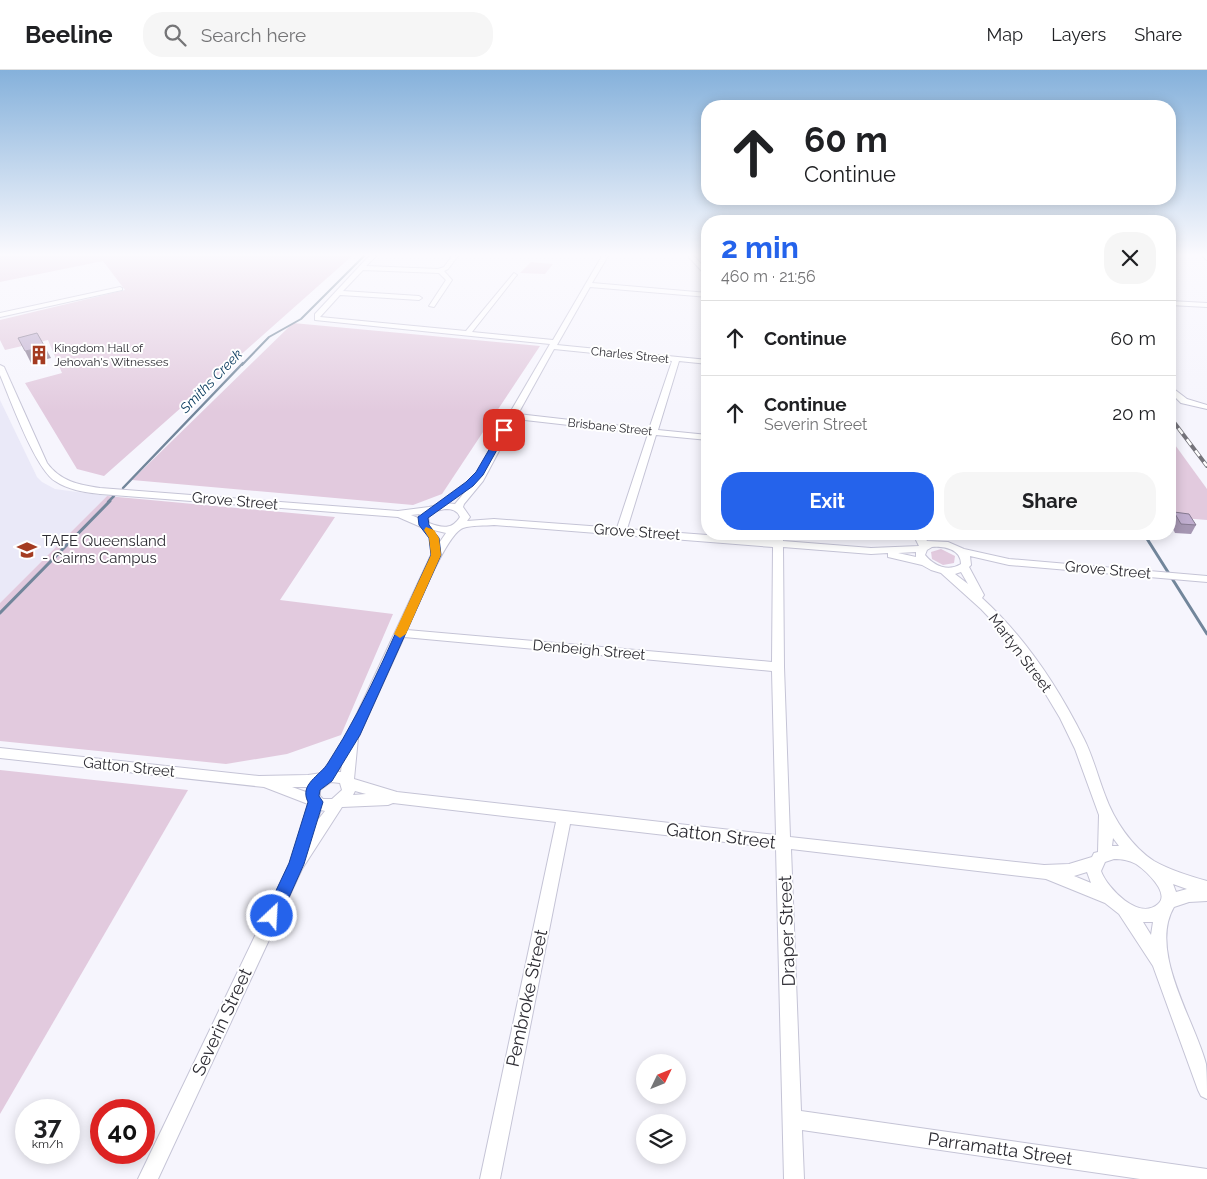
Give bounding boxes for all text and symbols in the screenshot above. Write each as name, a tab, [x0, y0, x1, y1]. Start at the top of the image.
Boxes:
search box	[143, 12, 493, 57]
text: Beeline	[25, 20, 113, 49]
icon: search	[161, 21, 189, 49]
text: Search here	[201, 24, 306, 46]
text: Map	[987, 24, 1023, 45]
text: Layers	[1051, 24, 1106, 45]
text: Share	[1134, 24, 1182, 45]
text: 60 m	[804, 119, 888, 160]
icon: ahead	[721, 120, 786, 185]
text: Continue	[804, 161, 896, 187]
text: 2 min	[721, 230, 799, 265]
button: close	[1104, 232, 1156, 284]
text: 460 m · 21:56	[721, 267, 816, 286]
icon: ahead	[721, 324, 749, 352]
text: Continue	[764, 327, 847, 349]
text: 60 m	[1111, 327, 1156, 349]
place label: Kingdom Hall of Jehovah's Witnesses	[54, 341, 169, 369]
building icon: Kingdom Hall of Jehovah's Witnesses	[28, 344, 50, 366]
street label: Charles Street	[590, 344, 670, 366]
water label: Smiths Creek	[176, 346, 246, 417]
text: Continue	[764, 393, 847, 415]
icon: ahead	[721, 399, 749, 427]
text: 20 m	[1112, 402, 1156, 424]
pin	[483, 409, 525, 451]
text: Severin Street	[764, 415, 867, 434]
icon: arrive	[490, 416, 518, 444]
street label: Brisbane Street	[567, 416, 653, 438]
button: Exit	[721, 472, 934, 530]
button: Share	[944, 472, 1156, 530]
street label: Grove Street	[191, 488, 279, 514]
street label: Grove Street	[593, 520, 681, 544]
place label: TAFE Queensland - Cairns Campus	[42, 532, 166, 567]
school or university icon: TAFE Queensland - Cairns Campus	[16, 539, 38, 561]
street label: Grove Street	[1064, 557, 1152, 583]
street label: Martyn Street	[985, 610, 1055, 696]
street label: Denbeigh Street	[532, 636, 646, 664]
street label: Gatton Street	[82, 753, 176, 781]
street label: Gatton Street	[665, 818, 777, 853]
street label: Draper Street	[774, 875, 799, 987]
position arrow	[245, 889, 297, 941]
street label: Pembroke Street	[502, 927, 551, 1069]
street label: Severin Street	[187, 965, 256, 1079]
north arrow	[636, 1054, 686, 1104]
map controls	[636, 1054, 686, 1164]
speed limit sign: 40	[90, 1099, 155, 1164]
text: 37	[34, 1110, 61, 1140]
button: layers	[636, 1114, 686, 1164]
street label: Parramatta Street	[926, 1128, 1074, 1169]
text: km/h	[32, 1137, 63, 1151]

